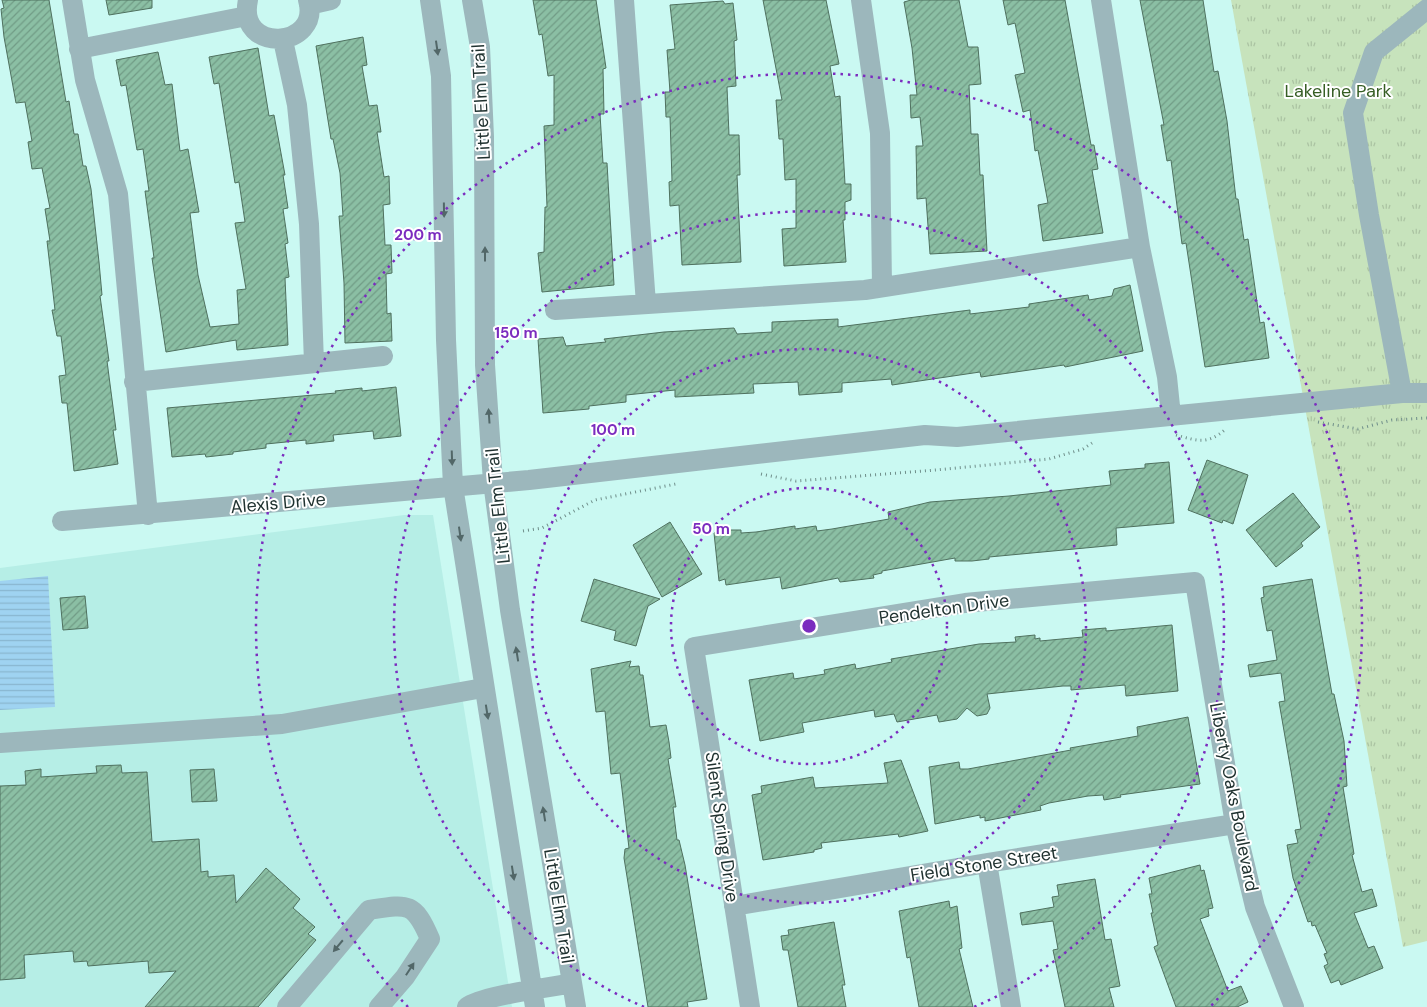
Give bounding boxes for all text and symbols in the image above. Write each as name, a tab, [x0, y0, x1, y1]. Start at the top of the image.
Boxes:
one-way arrow	[433, 41, 441, 57]
street label: Little Elm Trail	[466, 44, 496, 160]
park label: Lakeline Park	[1284, 79, 1392, 103]
one-way arrow	[440, 203, 448, 219]
text: 200 m	[394, 225, 442, 245]
one-way arrow	[480, 245, 488, 261]
text: 150 m	[495, 323, 538, 343]
one-way arrow	[484, 408, 492, 424]
text: 100 m	[591, 420, 635, 440]
street label: Little Elm Trail	[480, 447, 516, 565]
one-way arrow	[448, 450, 456, 466]
street label: Alexis Drive	[229, 487, 327, 519]
text: 50 m	[692, 519, 730, 539]
one-way arrow	[456, 527, 464, 543]
street label: Pendelton Drive	[877, 588, 1011, 630]
centre of rings	[800, 617, 818, 635]
one-way arrow	[513, 645, 521, 661]
street label: Liberty Oaks Boulevard	[1204, 700, 1264, 894]
one-way arrow	[484, 705, 492, 721]
street label: Silent Spring Drive	[700, 750, 744, 904]
one-way arrow	[539, 806, 547, 822]
street label: Field Stone Street	[909, 841, 1059, 887]
street label: Little Elm Trail	[538, 847, 580, 965]
one-way arrow	[510, 865, 518, 881]
one-way arrow	[332, 939, 344, 951]
one-way arrow	[405, 963, 415, 976]

